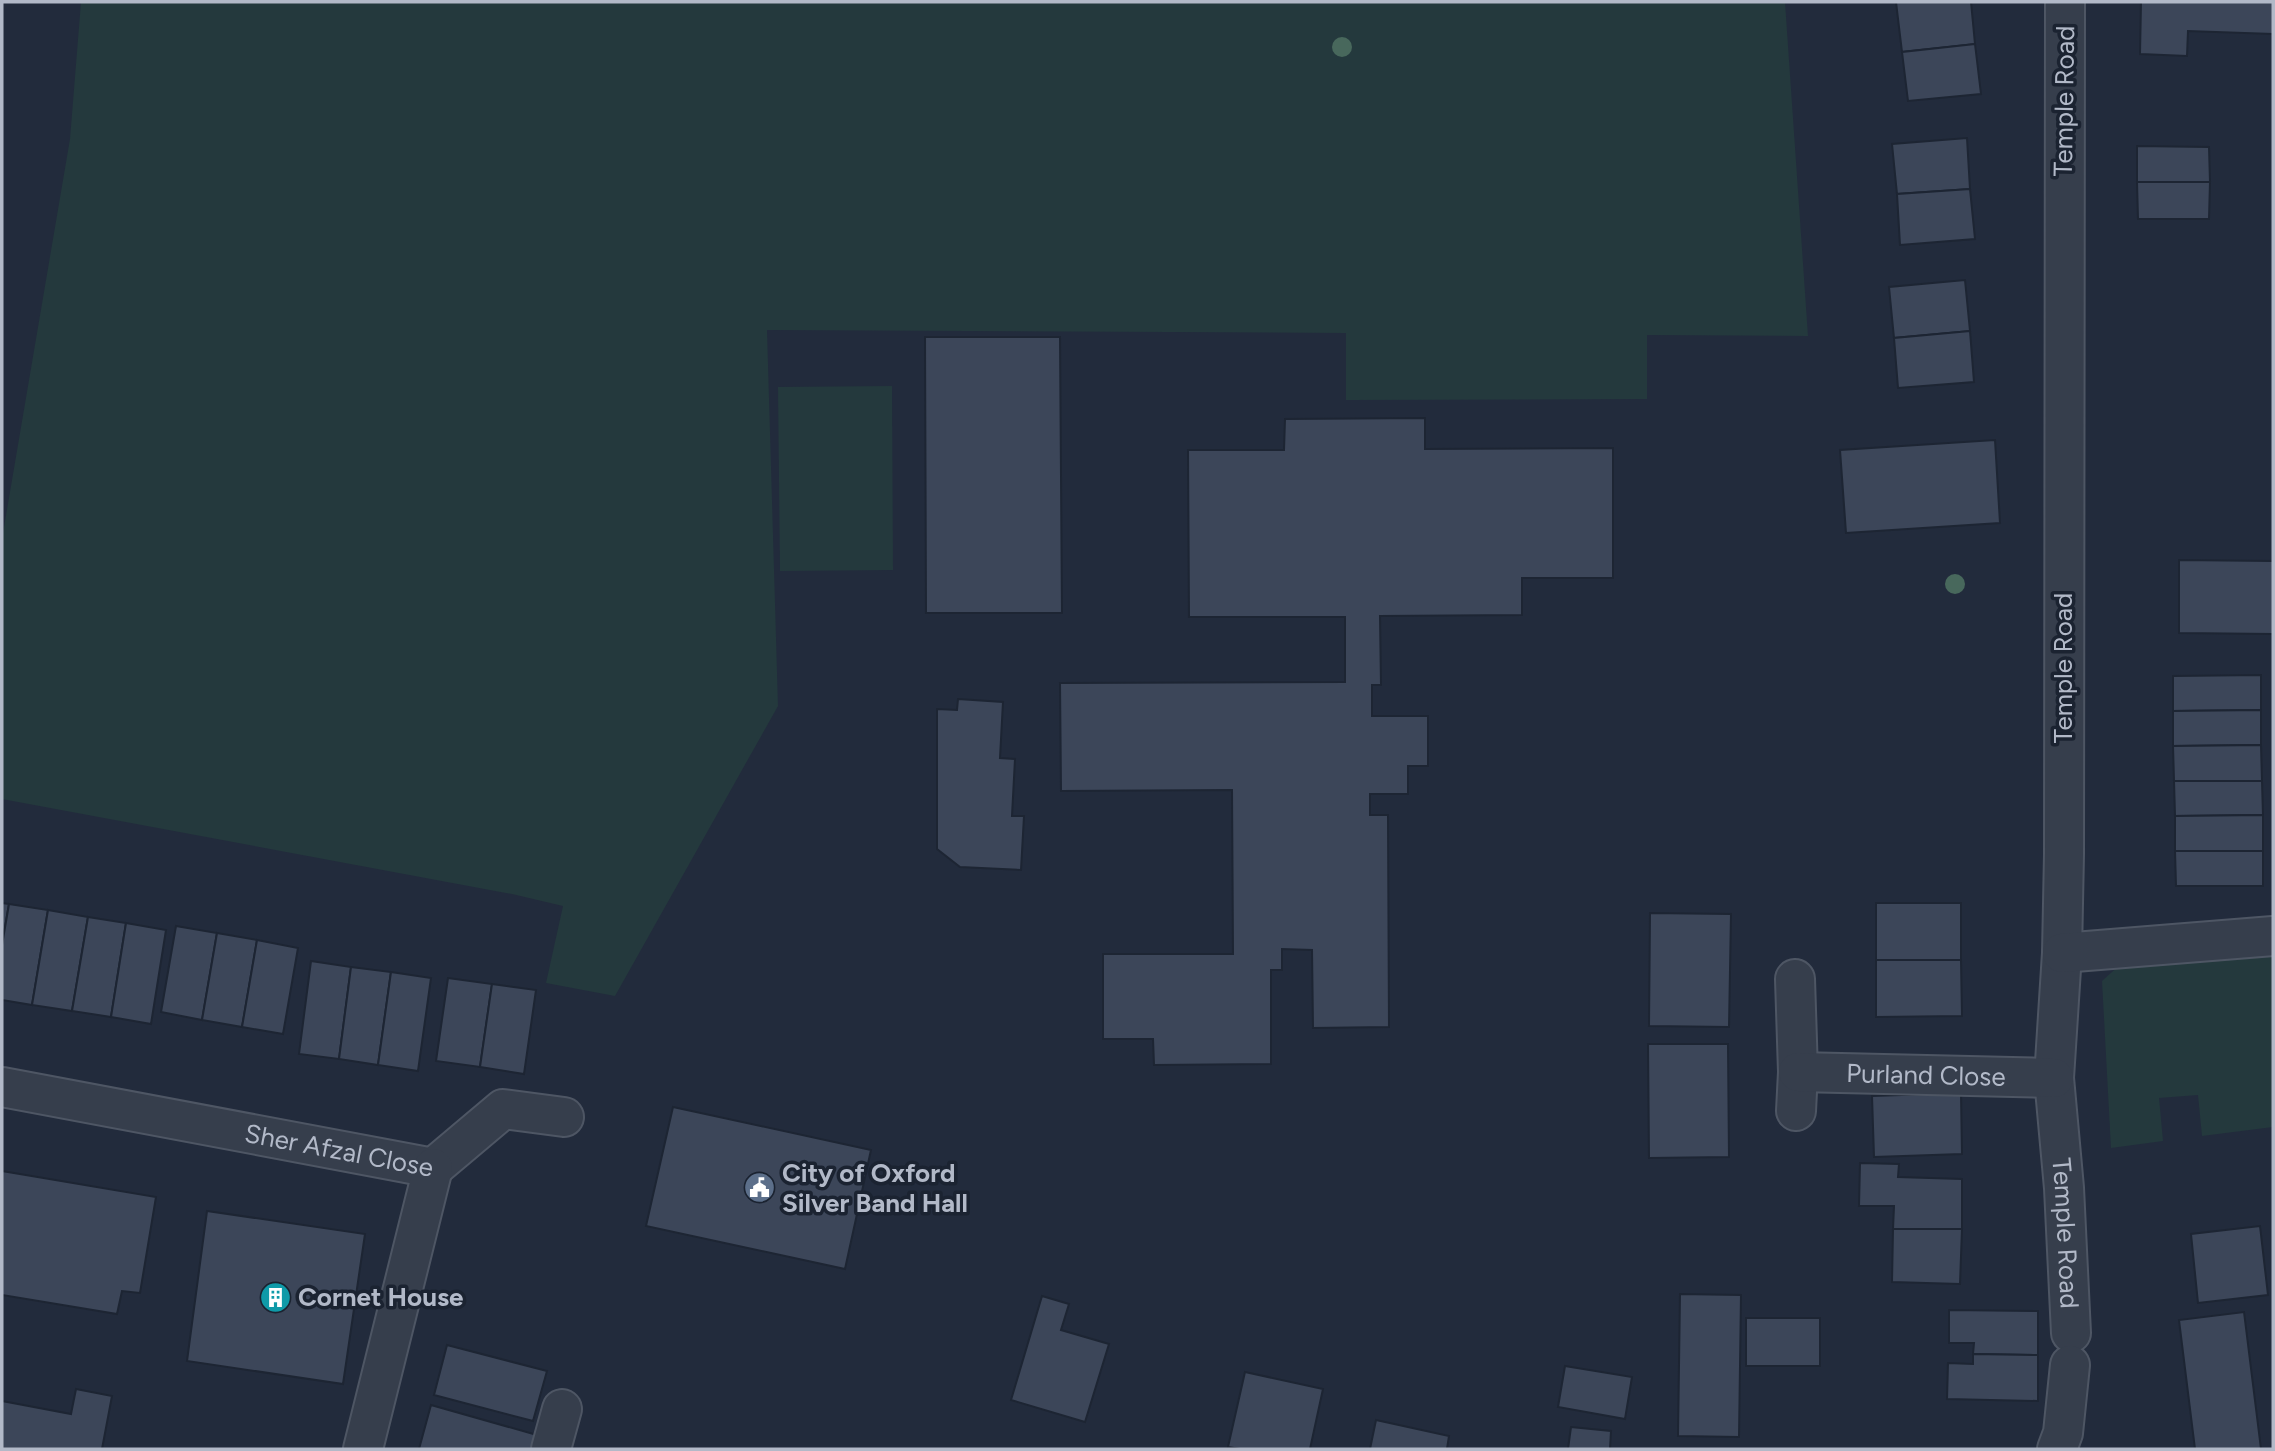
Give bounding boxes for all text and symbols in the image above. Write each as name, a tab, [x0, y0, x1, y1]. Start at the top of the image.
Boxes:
street label: Temple Road	[2047, 25, 2081, 177]
street label: Temple Road	[2047, 593, 2079, 743]
street label: Purland Close	[1846, 1057, 2006, 1093]
street label: Sher Afzal Close	[242, 1117, 436, 1184]
place label: City of Oxford Silver Band Hall	[782, 1157, 968, 1219]
street label: Temple Road	[2045, 1157, 2086, 1309]
public building icon: City of Oxford Silver Band Hall	[742, 1171, 776, 1205]
building icon: Cornet House	[258, 1280, 292, 1314]
place label: Cornet House	[298, 1281, 464, 1313]

